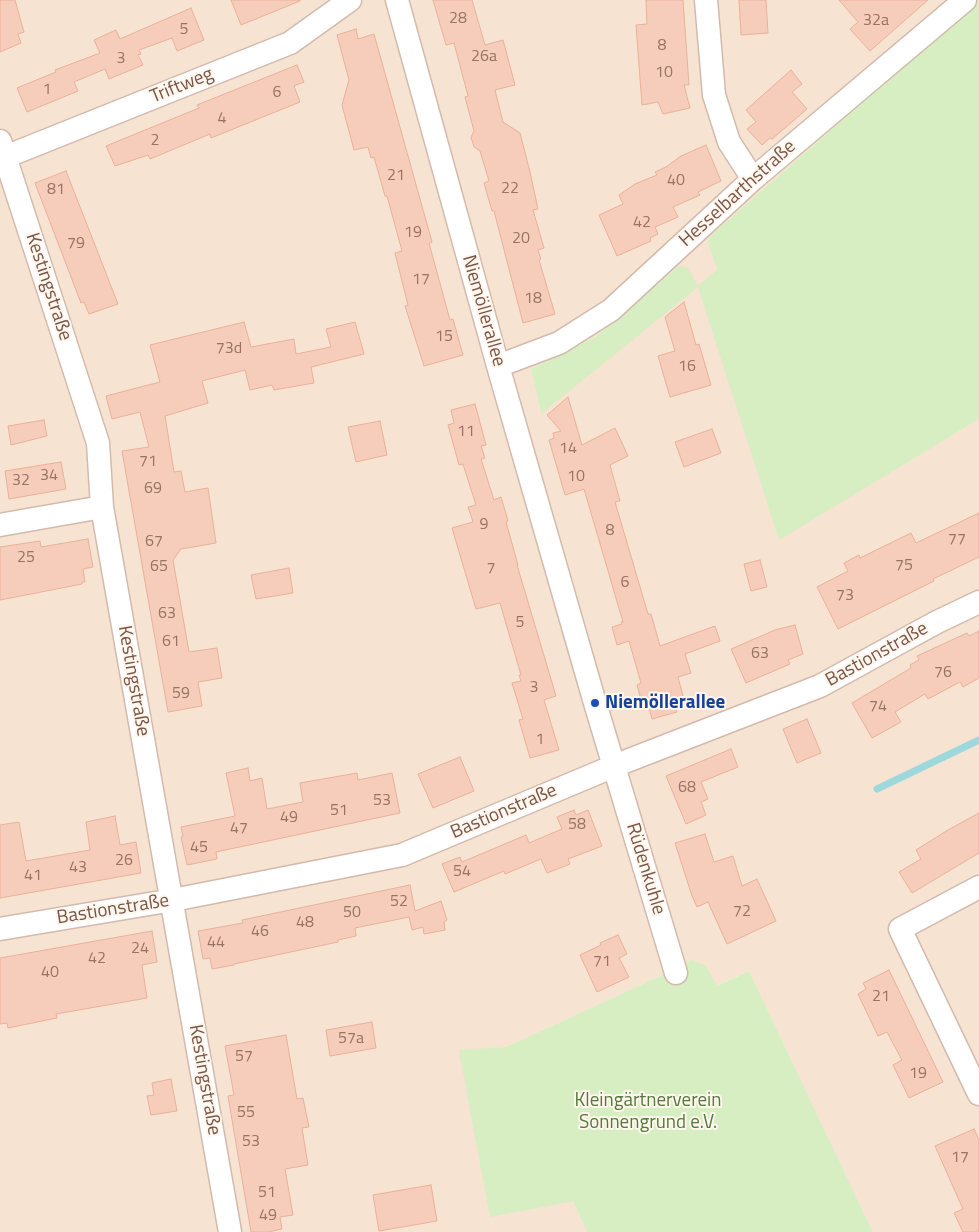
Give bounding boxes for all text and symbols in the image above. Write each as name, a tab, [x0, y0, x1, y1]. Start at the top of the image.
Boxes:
house number: 28	[449, 9, 467, 29]
house number: 32a	[863, 11, 889, 31]
house number: 5	[180, 20, 188, 40]
house number: 8	[658, 36, 666, 56]
house number: 26a	[471, 47, 497, 67]
house number: 3	[117, 49, 125, 69]
street label: Triftweg	[147, 63, 217, 109]
house number: 10	[655, 63, 673, 83]
house number: 1	[43, 80, 51, 100]
house number: 6	[273, 83, 281, 103]
house number: 4	[218, 109, 226, 129]
house number: 2	[151, 131, 159, 151]
street label: Hesselbarthstraße	[675, 136, 801, 252]
house number: 21	[387, 166, 405, 186]
house number: 40	[667, 171, 685, 191]
house number: 22	[501, 179, 519, 199]
house number: 81	[47, 180, 65, 200]
house number: 42	[633, 213, 651, 233]
house number: 19	[404, 223, 422, 243]
house number: 20	[512, 229, 530, 249]
street label: Kestingstraße	[20, 230, 76, 344]
house number: 79	[67, 234, 85, 254]
street label: Niemöllerallee	[456, 253, 510, 369]
house number: 17	[412, 270, 430, 290]
house number: 18	[524, 289, 542, 309]
house number: 15	[435, 327, 453, 347]
house number: 73d	[216, 339, 242, 359]
house number: 16	[678, 357, 696, 377]
house number: 11	[457, 422, 475, 442]
house number: 14	[559, 439, 577, 459]
house number: 71	[139, 452, 157, 472]
house number: 34	[40, 466, 58, 486]
house number: 10	[567, 467, 585, 487]
house number: 32	[12, 471, 30, 491]
house number: 69	[144, 479, 162, 499]
house number: 9	[480, 515, 488, 535]
house number: 8	[606, 521, 614, 541]
house number: 77	[948, 530, 966, 550]
house number: 67	[145, 532, 163, 552]
house number: 25	[17, 548, 35, 568]
house number: 75	[895, 556, 913, 576]
house number: 65	[150, 557, 168, 577]
house number: 7	[487, 559, 495, 579]
house number: 6	[621, 573, 629, 593]
house number: 73	[836, 586, 854, 606]
house number: 63	[158, 604, 176, 624]
house number: 5	[516, 613, 524, 633]
street label: Bastionstraße	[822, 618, 932, 692]
street label: Kestingstraße	[112, 624, 154, 738]
house number: 61	[162, 632, 180, 652]
house number: 63	[751, 644, 769, 664]
house number: 76	[934, 663, 952, 683]
house number: 3	[530, 678, 538, 698]
house number: 59	[172, 684, 190, 704]
place label: Niemöllerallee	[605, 692, 725, 714]
marker: Niemöllerallee	[589, 697, 601, 709]
house number: 74	[869, 697, 887, 717]
house number: 1	[536, 730, 544, 750]
house number: 68	[678, 778, 696, 798]
street label: Bastionstraße	[447, 779, 561, 845]
house number: 53	[373, 791, 391, 811]
house number: 51	[330, 801, 348, 821]
house number: 49	[280, 808, 298, 828]
house number: 58	[568, 815, 586, 835]
house number: 47	[230, 819, 248, 839]
street label: Rüdenkuhle	[620, 820, 670, 918]
house number: 45	[190, 838, 208, 858]
house number: 26	[115, 851, 133, 871]
house number: 43	[69, 858, 87, 878]
house number: 54	[453, 862, 471, 882]
house number: 41	[24, 866, 42, 886]
street label: Bastionstraße	[55, 890, 171, 930]
house number: 52	[390, 892, 408, 912]
house number: 72	[733, 902, 751, 922]
house number: 50	[343, 903, 361, 923]
house number: 48	[296, 913, 314, 933]
house number: 46	[251, 922, 269, 942]
house number: 44	[207, 933, 225, 953]
house number: 24	[131, 939, 149, 959]
house number: 42	[88, 949, 106, 969]
house number: 71	[593, 952, 611, 972]
house number: 40	[41, 963, 59, 983]
house number: 21	[872, 987, 890, 1007]
street label: Kestingstraße	[183, 1023, 225, 1137]
house number: 57a	[338, 1029, 364, 1049]
house number: 57	[235, 1047, 253, 1067]
house number: 19	[909, 1064, 927, 1084]
park label: Kleingärtnerverein Sonnengrund e.V.	[575, 1090, 721, 1134]
house number: 55	[237, 1103, 255, 1123]
house number: 53	[242, 1132, 260, 1152]
house number: 17	[951, 1148, 969, 1168]
house number: 51	[258, 1183, 276, 1203]
house number: 49	[259, 1206, 277, 1226]

